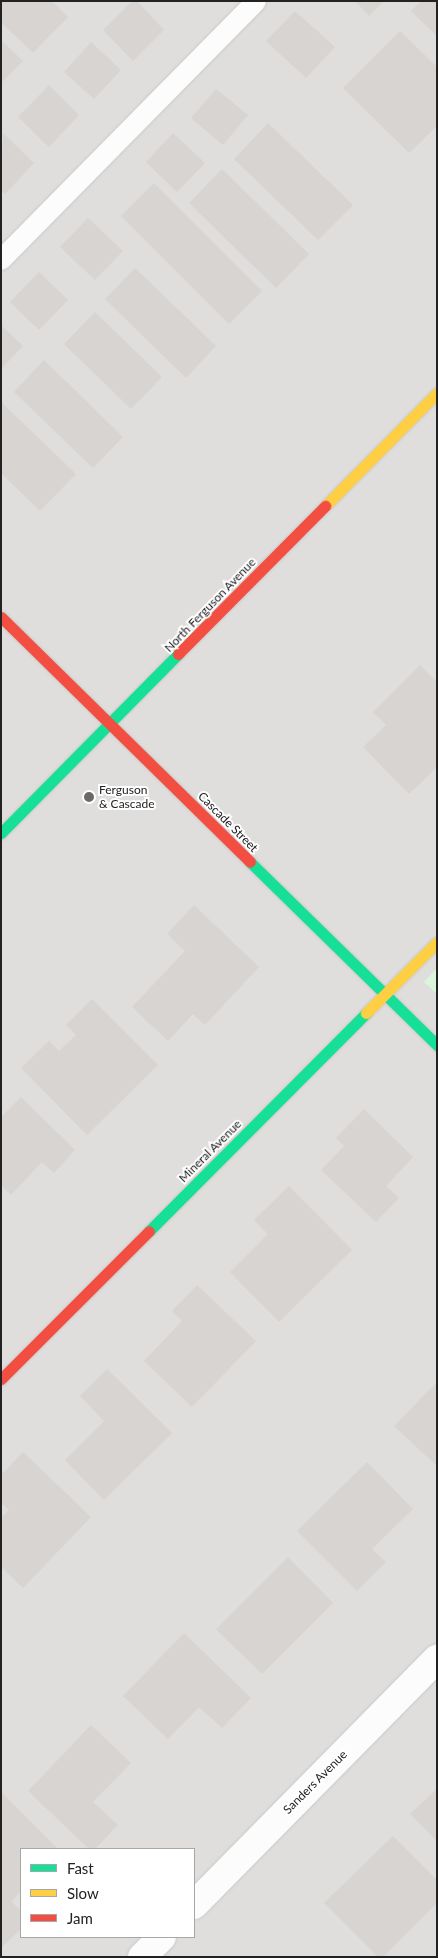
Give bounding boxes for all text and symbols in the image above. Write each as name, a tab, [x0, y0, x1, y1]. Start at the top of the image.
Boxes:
street label: North Ferguson Avenue	[161, 555, 259, 655]
place label: Ferguson & Cascade	[99, 783, 155, 811]
street label: Cascade Street	[195, 789, 261, 855]
marker: Ferguson & Cascade	[83, 791, 95, 803]
street label: Mineral Avenue	[176, 1117, 244, 1185]
street label: Sanders Avenue	[280, 1747, 350, 1817]
legend	[20, 1848, 195, 1938]
text: Fast	[67, 1859, 94, 1877]
text: Slow	[67, 1884, 99, 1902]
text: Jam	[67, 1909, 93, 1927]

